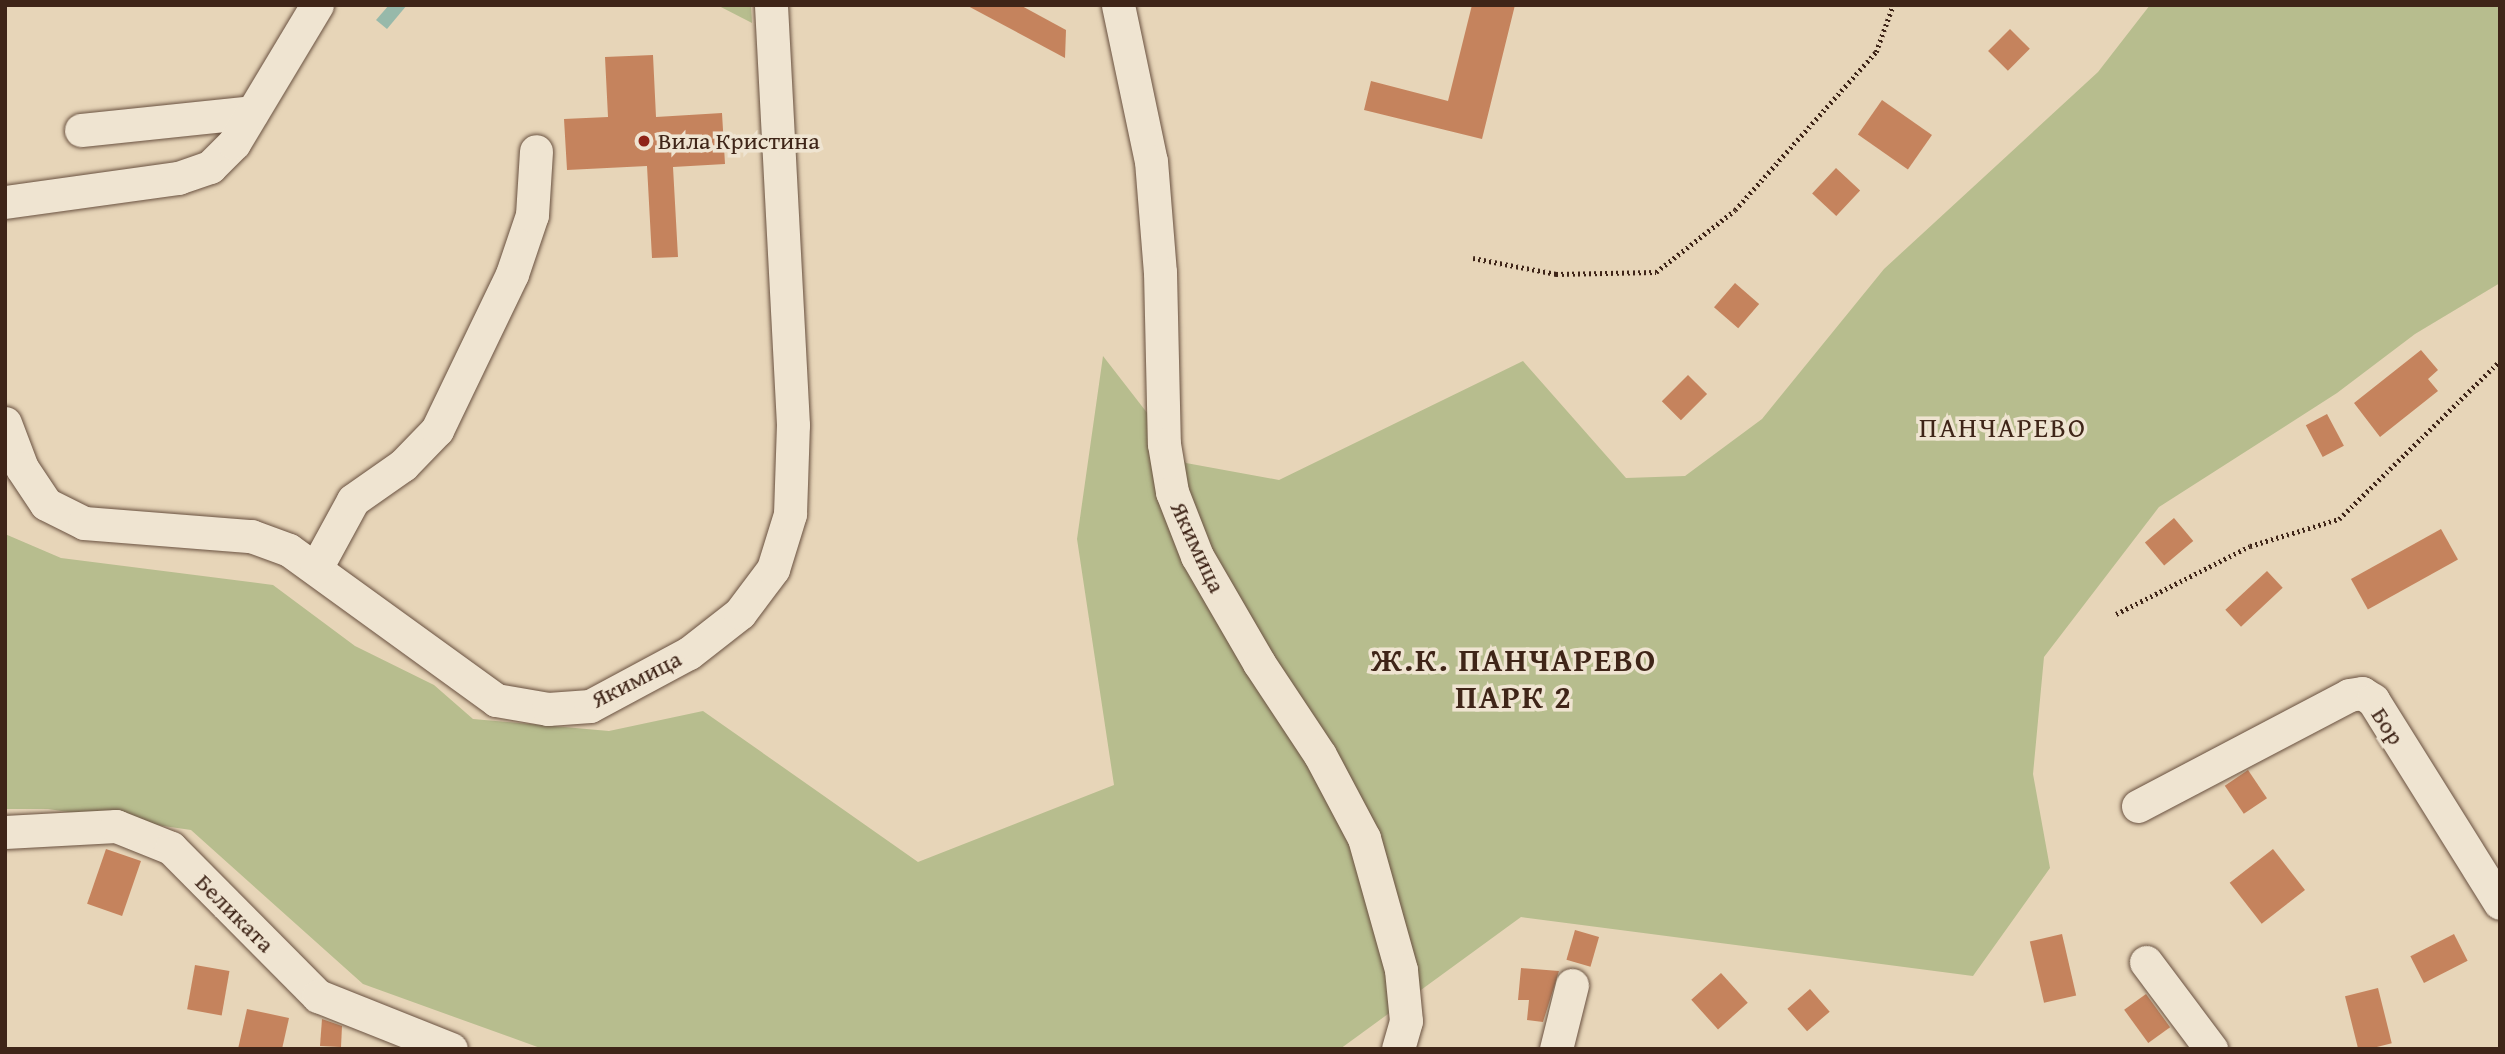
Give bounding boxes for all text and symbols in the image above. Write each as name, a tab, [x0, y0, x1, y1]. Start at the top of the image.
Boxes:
place label: Вила Кристина	[658, 127, 820, 155]
marker: Вила Кристина	[636, 133, 652, 149]
district label: ПАНЧАРЕВО	[1920, 410, 2086, 444]
street label: Якимица	[1164, 497, 1232, 597]
district label: Ж.К. ПАНЧАРЕВО ПАРК 2	[1373, 642, 1655, 717]
street label: Якимица	[586, 644, 686, 714]
street label: Бор	[2365, 702, 2411, 750]
street label: Беликата	[190, 868, 280, 958]

